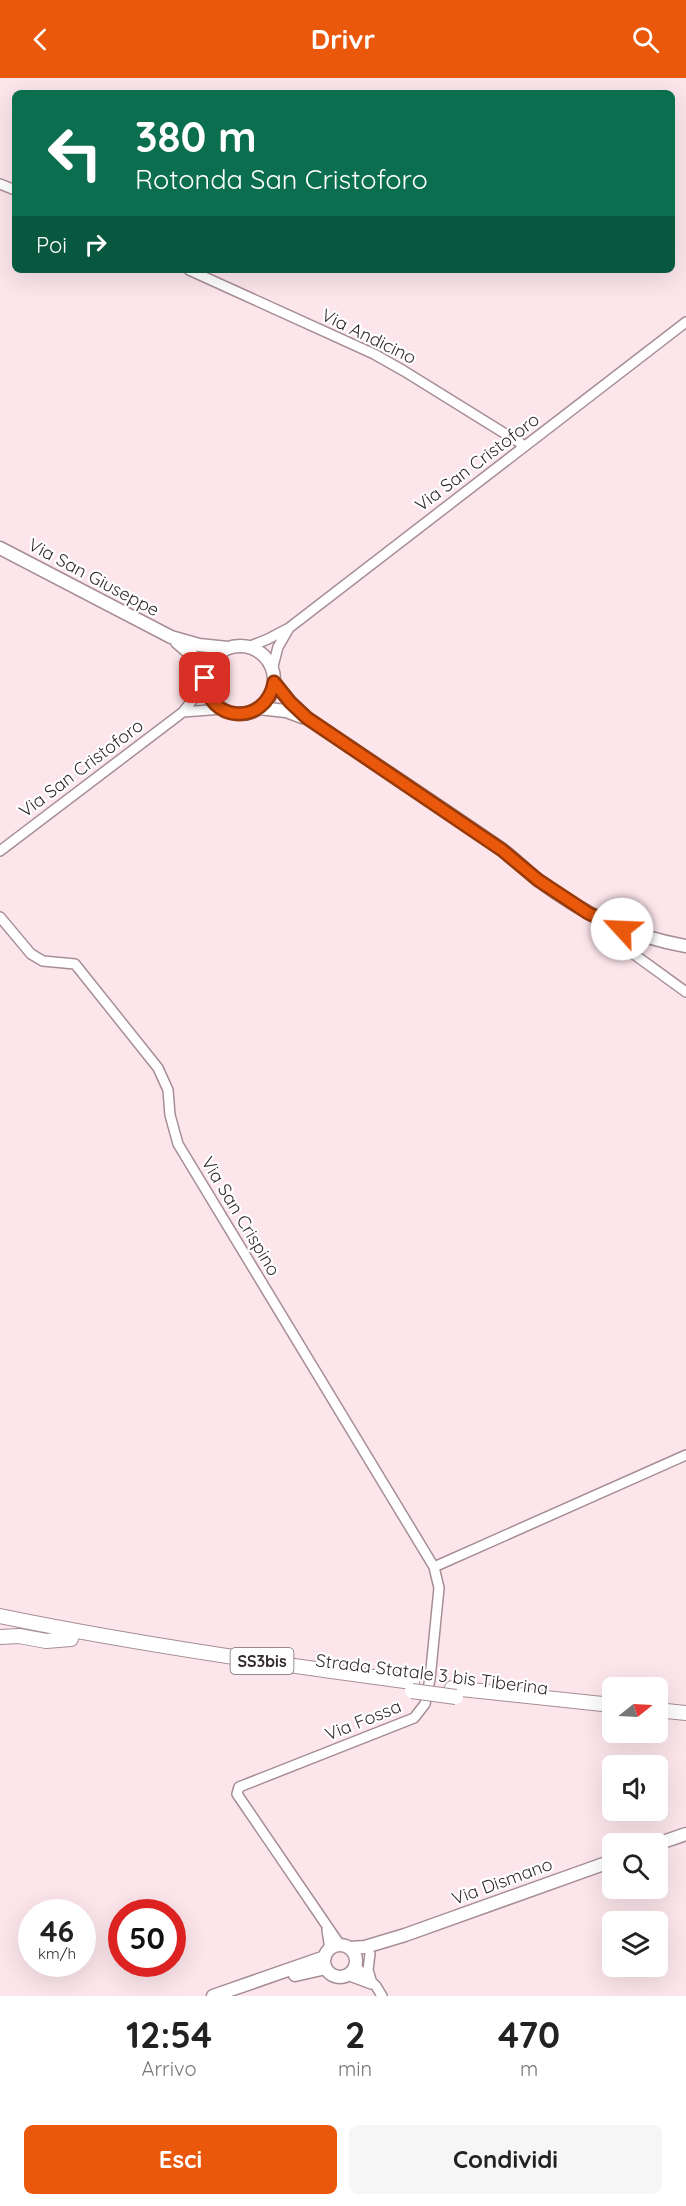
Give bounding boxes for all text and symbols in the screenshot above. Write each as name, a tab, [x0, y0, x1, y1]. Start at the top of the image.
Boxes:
text: Drivr	[311, 22, 375, 56]
icon: back	[24, 23, 57, 56]
icon: search	[629, 23, 662, 56]
text: 380 m	[135, 110, 257, 163]
icon: left	[36, 114, 114, 192]
text: Rotonda San Cristoforo	[135, 162, 428, 196]
icon: right	[79, 228, 112, 261]
text: Poi	[36, 231, 67, 259]
street label: Via Andicino	[318, 303, 420, 369]
street label: Via San Cristoforo	[410, 408, 544, 516]
street label: Via San Giuseppe	[25, 533, 163, 621]
pin	[179, 652, 230, 703]
icon: arrive	[188, 661, 221, 694]
street label: Via San Cristoforo	[14, 714, 148, 822]
position arrow	[590, 897, 654, 961]
street label: Via San Crispino	[196, 1152, 286, 1280]
road number: SS3bis	[230, 1648, 294, 1674]
street label: Strada Statale 3 bis Tiberina	[314, 1648, 550, 1700]
north arrow	[602, 1677, 668, 1743]
map controls	[602, 1677, 668, 1977]
street label: Via Fossa	[321, 1694, 405, 1746]
button: sound	[602, 1755, 668, 1821]
button: search	[602, 1833, 668, 1899]
street label: Via Dismano	[449, 1852, 555, 1910]
speed limit sign: 50	[108, 1899, 186, 1977]
button: layers	[602, 1911, 668, 1977]
text: 46	[40, 1912, 74, 1950]
text: km/h	[38, 1944, 76, 1963]
text: 12:54	[126, 2012, 212, 2057]
text: 2	[345, 2012, 365, 2057]
text: 470	[498, 2012, 560, 2057]
text: Arrivo	[141, 2056, 197, 2081]
text: min	[338, 2056, 372, 2081]
text: m	[520, 2056, 538, 2081]
button: Esci	[24, 2125, 337, 2194]
button: Condividi	[349, 2125, 662, 2194]

